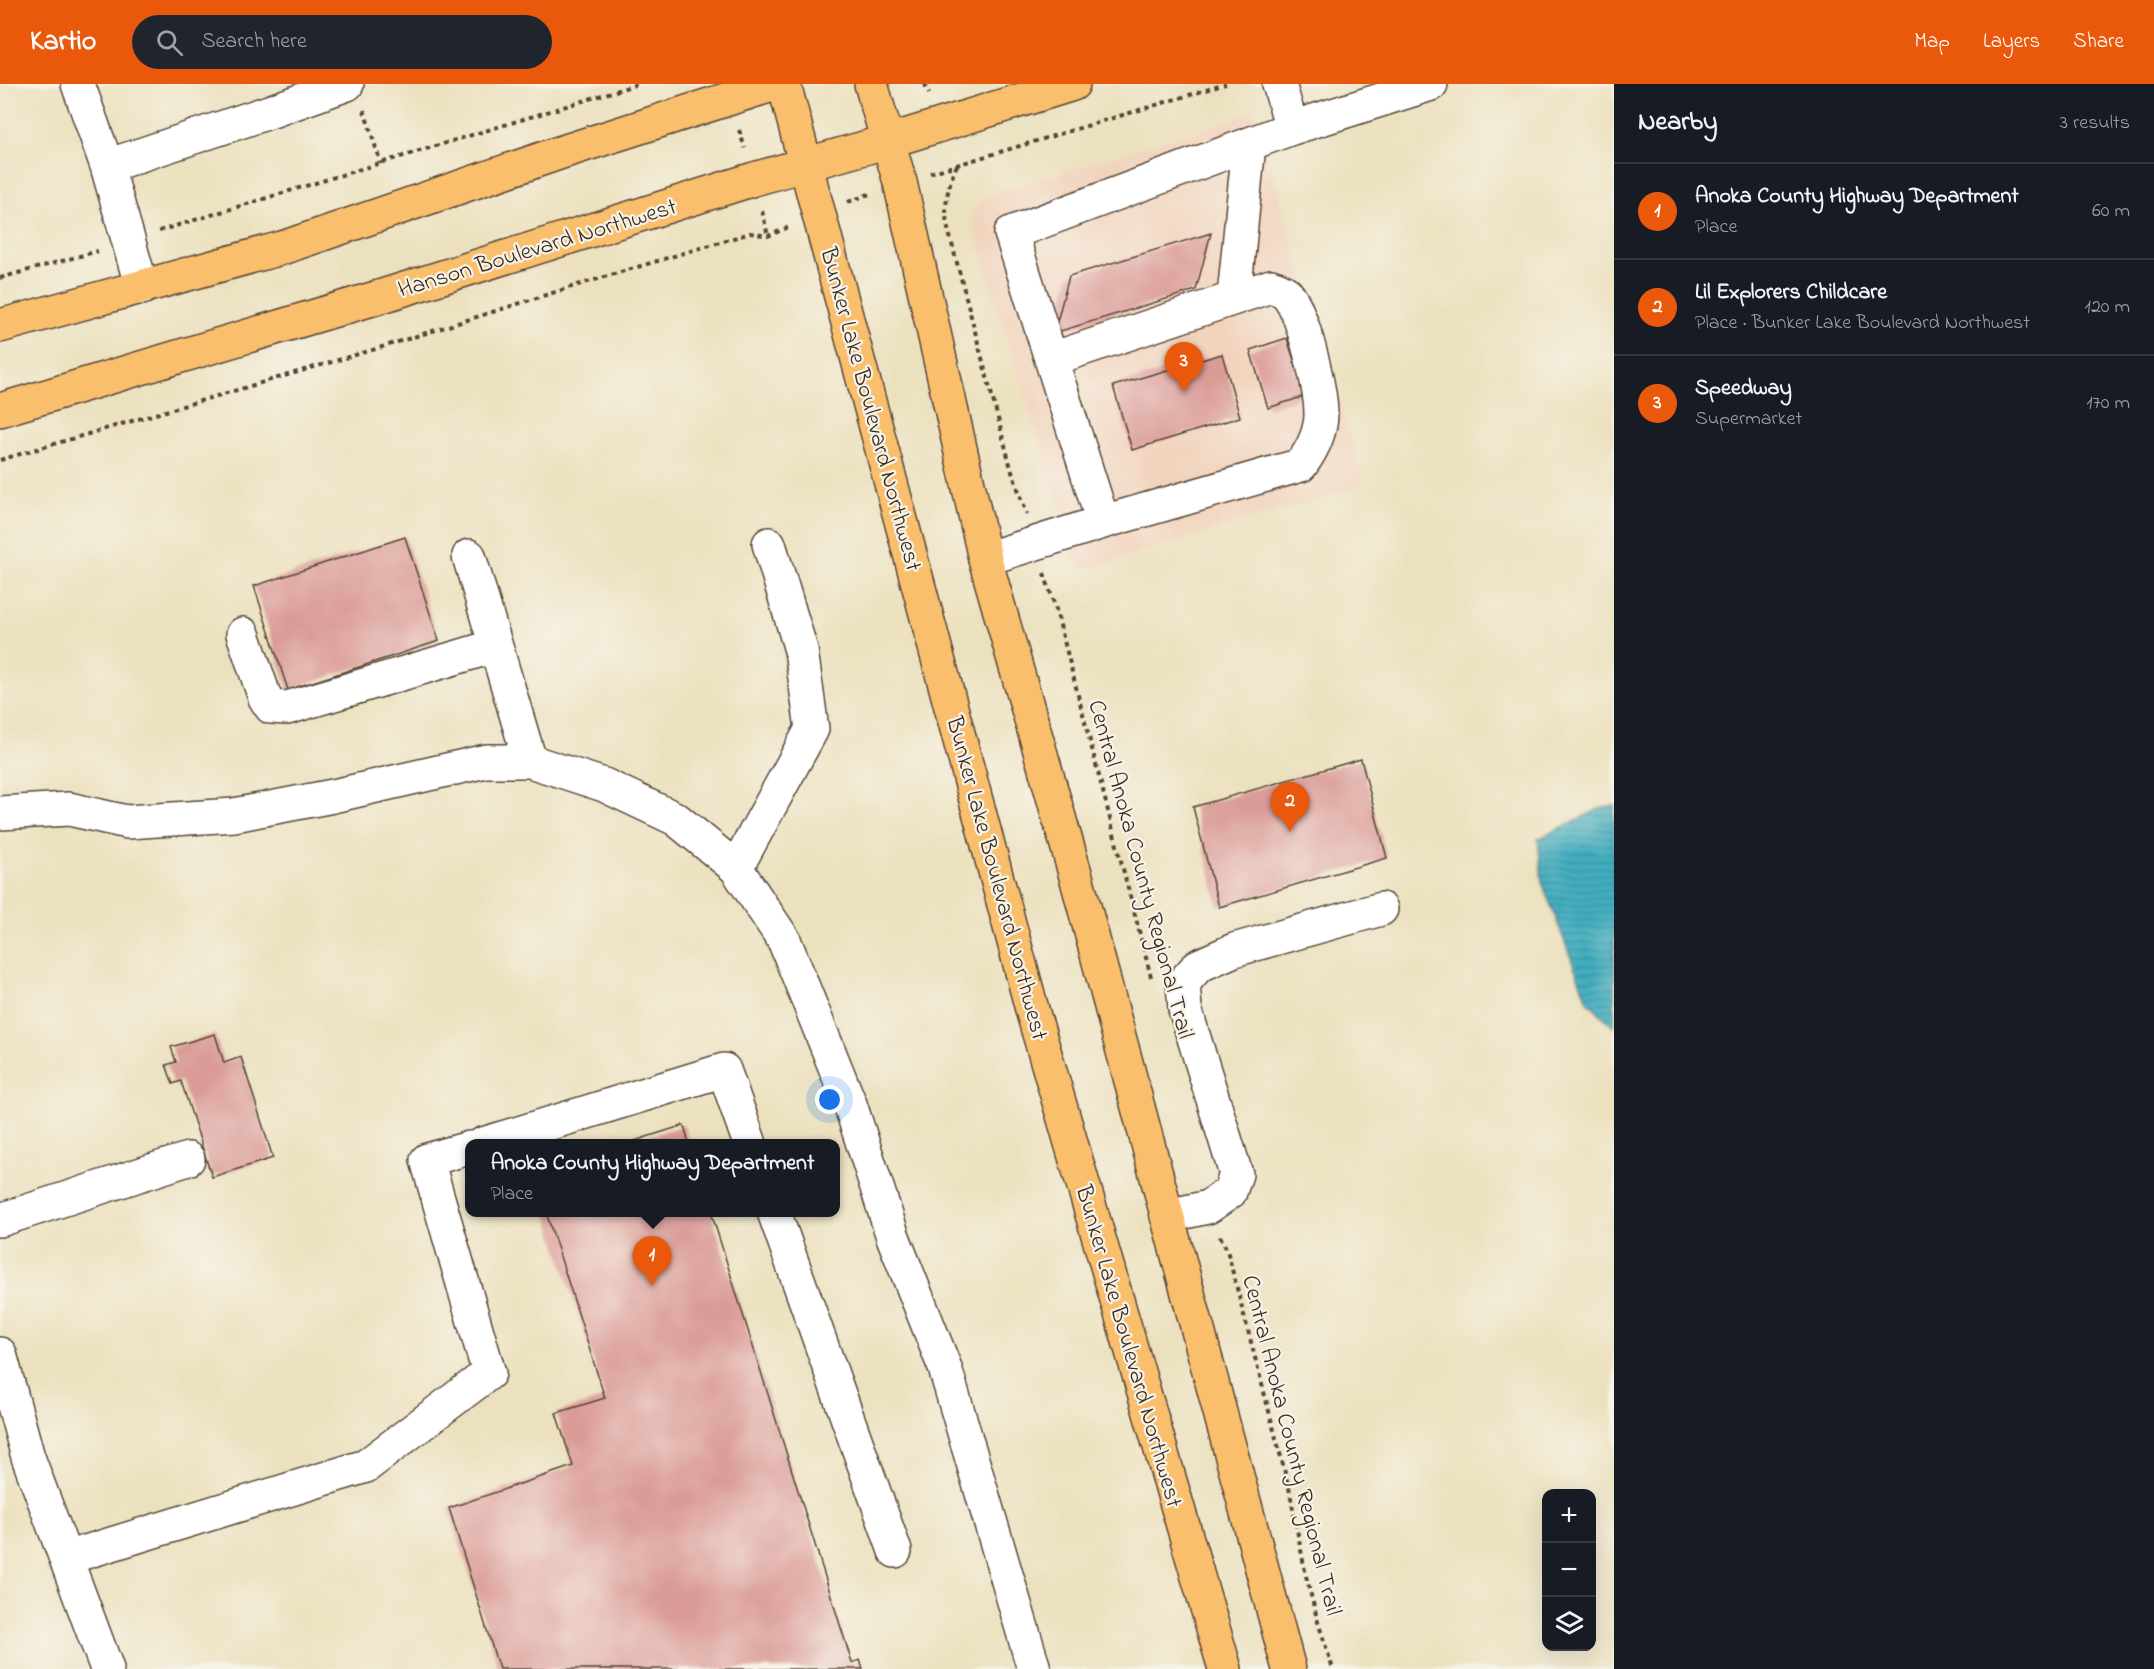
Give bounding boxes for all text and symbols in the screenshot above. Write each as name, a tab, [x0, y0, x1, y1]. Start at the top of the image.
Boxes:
search box	[132, 15, 552, 69]
text: Kartio	[30, 22, 96, 63]
icon: search	[153, 26, 186, 59]
text: Search here	[201, 26, 307, 58]
text: Map	[1914, 27, 1950, 57]
text: Layers	[1983, 27, 2040, 57]
text: Share	[2073, 27, 2124, 57]
text: Nearby	[1638, 104, 1717, 142]
text: 3 results	[2060, 109, 2130, 138]
text: Anoka County Highway Department	[1695, 181, 2019, 213]
street label: Hanson Boulevard Northwest	[394, 190, 681, 308]
text: 1	[1654, 197, 1661, 226]
text: 60 m	[2092, 197, 2130, 226]
text: Place	[1695, 213, 1737, 242]
street label: Bunker Lake Boulevard Northwest	[809, 243, 930, 576]
text: Lil Explorers Childcare	[1695, 277, 1887, 309]
text: 2	[1653, 293, 1662, 322]
text: 120 m	[2085, 293, 2130, 322]
text: Place · Bunker Lake Boulevard Northwest	[1695, 309, 2030, 338]
pin: 3	[1164, 342, 1204, 392]
text: Speedway	[1695, 373, 1792, 405]
text: 3	[1653, 389, 1662, 418]
text: 170 m	[2086, 389, 2130, 418]
text: Supermarket	[1695, 405, 1802, 434]
street label: Central Anoka County Regional Trail	[1076, 696, 1202, 1043]
street label: Bunker Lake Boulevard Northwest	[935, 712, 1056, 1045]
pin: 2	[1270, 782, 1310, 832]
your location	[815, 1085, 844, 1114]
popup	[465, 1139, 840, 1217]
text: Anoka County Highway Department	[491, 1148, 814, 1180]
text: Place	[491, 1180, 533, 1209]
street label: Bunker Lake Boulevard Northwest	[1064, 1180, 1190, 1512]
pin: 1	[632, 1236, 672, 1286]
street label: Central Anoka County Regional Trail	[1230, 1272, 1350, 1620]
map controls	[1542, 1489, 1596, 1651]
button: +	[1542, 1489, 1596, 1543]
button: −	[1542, 1543, 1596, 1597]
button: layers	[1542, 1597, 1596, 1651]

